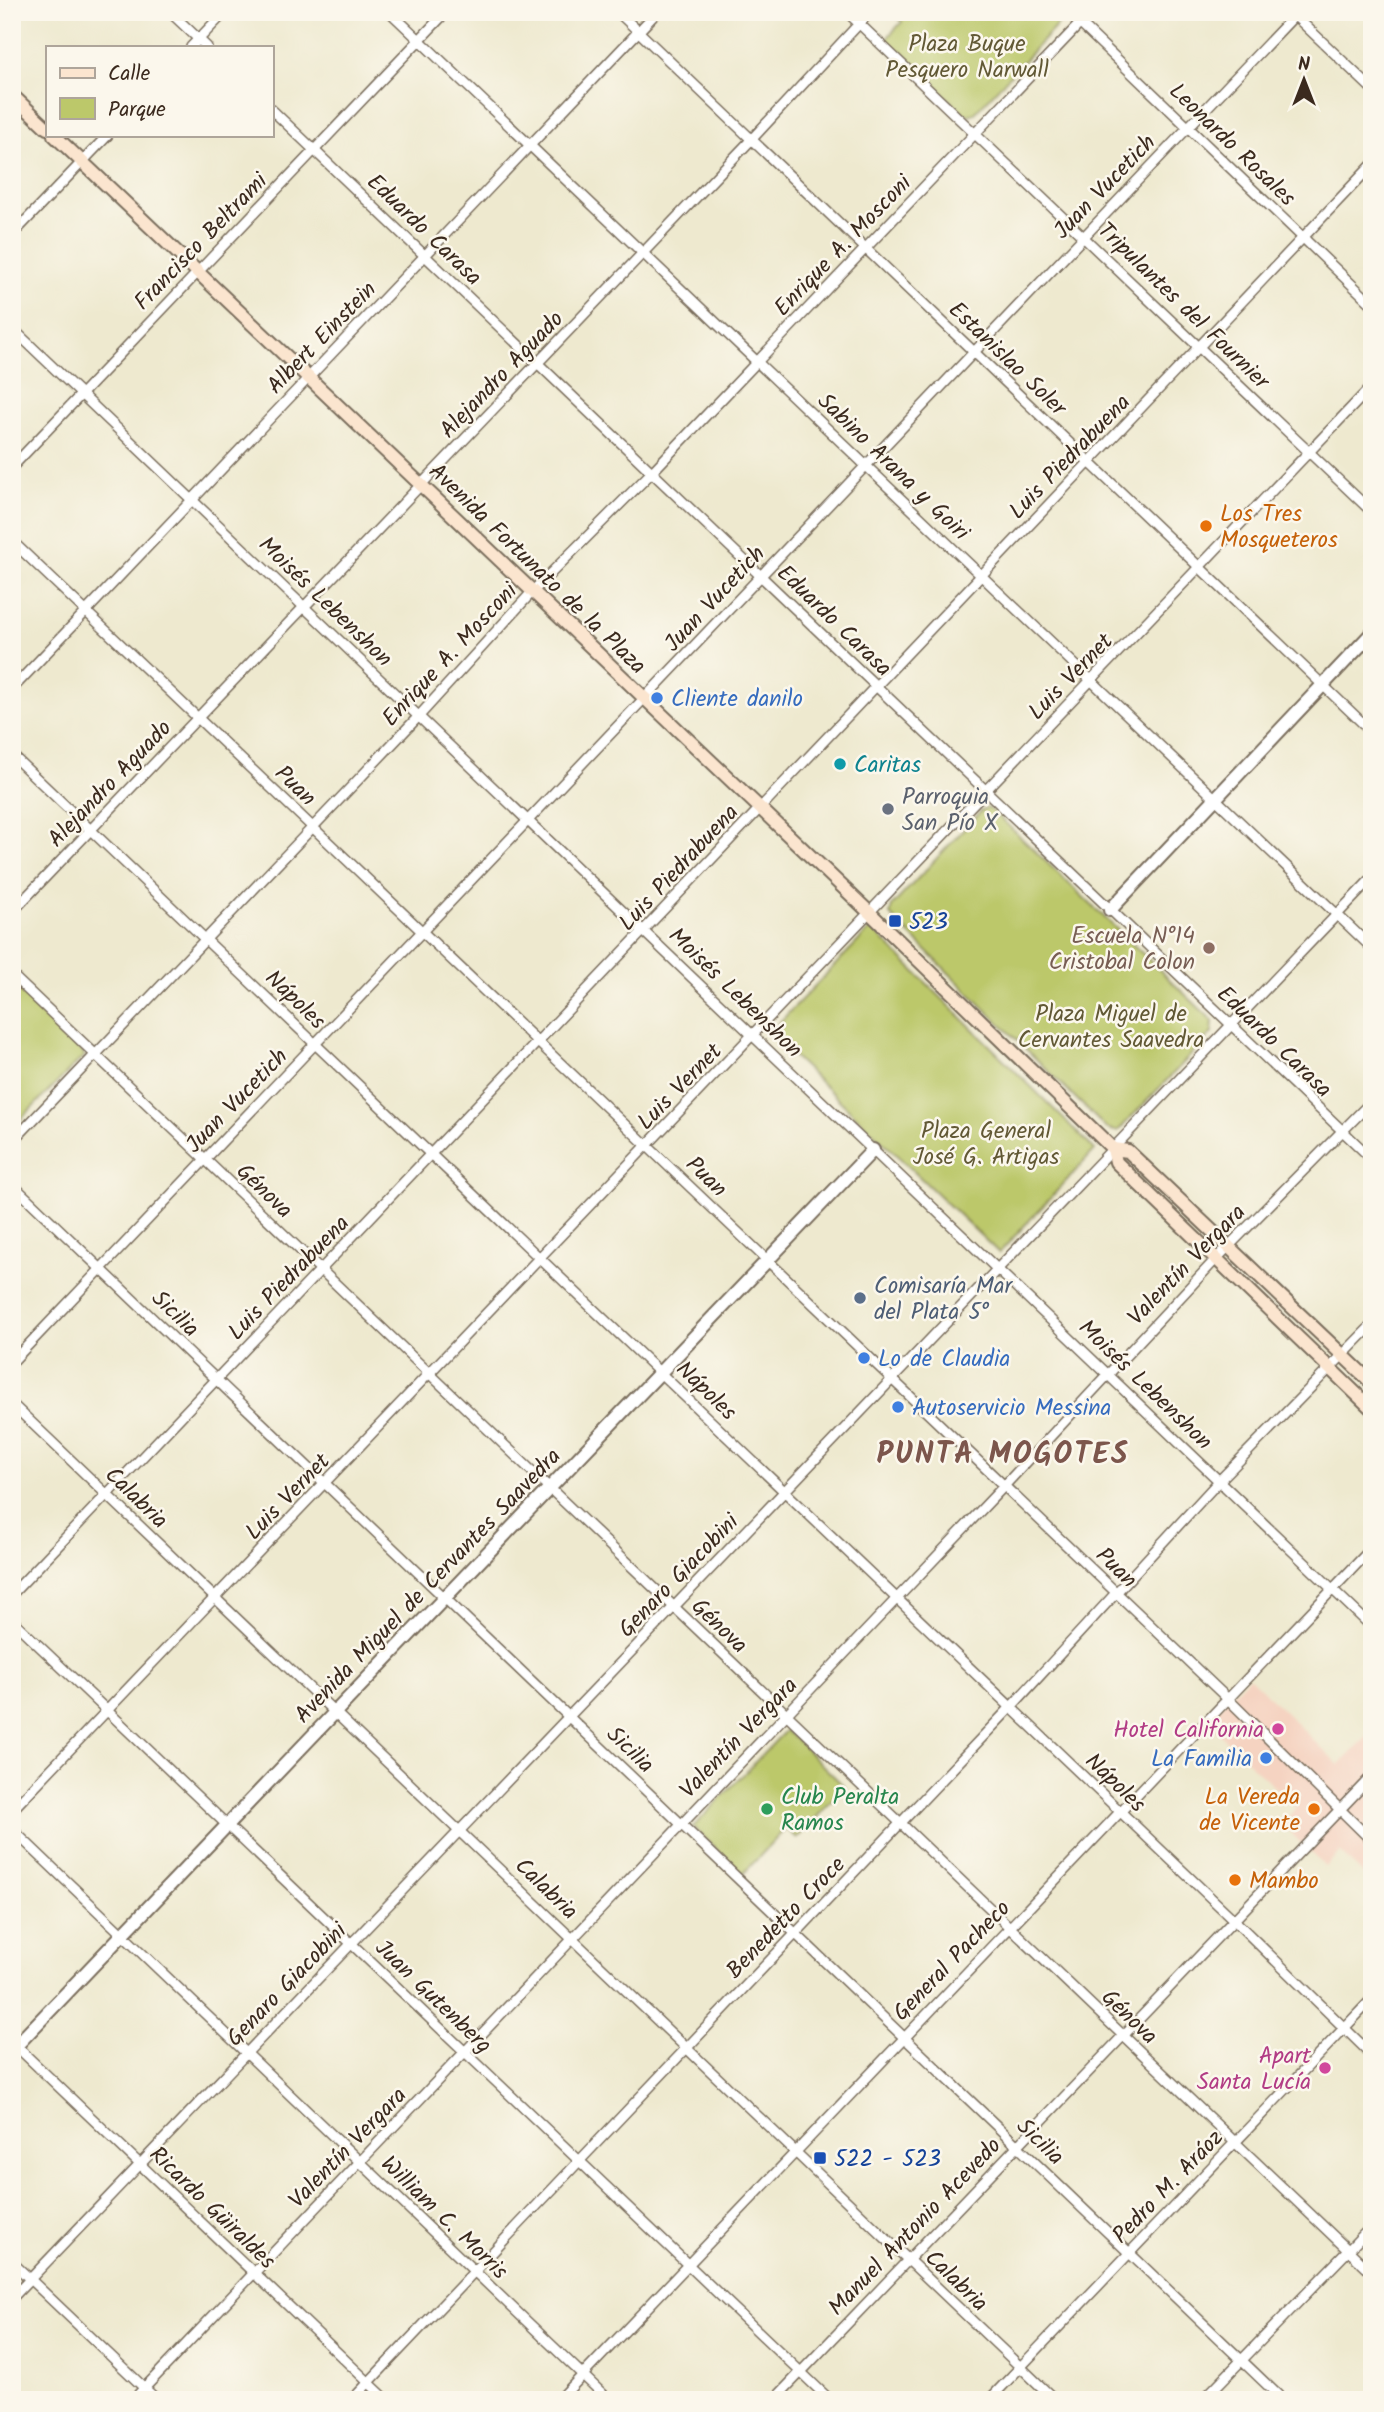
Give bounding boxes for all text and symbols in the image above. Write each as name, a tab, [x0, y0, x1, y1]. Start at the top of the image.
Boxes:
park label: Plaza Buque Pesquero Narwall	[885, 27, 1049, 89]
legend	[46, 46, 273, 136]
north arrow	[1268, 46, 1338, 116]
text: N	[1298, 50, 1310, 80]
text: Calle	[108, 58, 151, 91]
street label: Leonardo Rosales	[1160, 75, 1304, 216]
text: Parque	[108, 94, 166, 127]
street label: Juan Vucetich	[1046, 126, 1165, 248]
street label: Francisco Beltrami	[126, 164, 278, 320]
street label: Eduardo Carasa	[357, 166, 490, 295]
street label: Enrique A. Mosconi	[766, 166, 922, 326]
street label: Tripulantes del Fournier	[1088, 214, 1278, 400]
street label: Albert Einstein	[259, 273, 386, 403]
street label: Estanislao Soler	[939, 293, 1075, 426]
street label: Alejandro Aguado	[432, 303, 573, 448]
street label: Sabino Arana y Goiri	[808, 385, 978, 551]
street label: Luis Piedrabuena	[1001, 386, 1140, 528]
street label: Avenida Fortunato de la Plaza	[419, 455, 654, 684]
place label: Los Tres Mosqueteros	[1220, 497, 1338, 559]
marker: Los Tres Mosqueteros	[1198, 518, 1214, 534]
street label: Moisés Lebenshon	[249, 529, 400, 676]
street label: Juan Vucetich	[656, 538, 775, 661]
street label: Eduardo Carasa	[767, 557, 900, 686]
street label: Enrique A. Mosconi	[374, 574, 528, 736]
street label: Luis Vernet	[1020, 625, 1123, 729]
place label: Cliente danilo	[671, 682, 803, 718]
marker: Cliente danilo	[649, 690, 665, 706]
street label: Alejandro Aguado	[40, 712, 181, 857]
place label: Caritas	[854, 748, 921, 784]
marker: Caritas	[832, 756, 848, 772]
street label: Puan	[265, 757, 324, 816]
place label: Parroquia San Pío X	[902, 780, 999, 842]
street label: Luis Piedrabuena	[611, 797, 748, 940]
marker: Parroquia San Pío X	[880, 801, 896, 817]
place label: 523	[909, 905, 948, 941]
marker: 523	[887, 913, 903, 929]
place label: Escuela N°14 Cristobal Colon	[1049, 919, 1195, 981]
street label: Moisés Lebenshon	[659, 920, 810, 1067]
marker: Escuela N°14 Cristobal Colon	[1201, 940, 1217, 956]
street label: Nápoles	[256, 962, 334, 1039]
street label: Eduardo Carasa	[1207, 978, 1340, 1107]
park label: Plaza Miguel de Cervantes Saavedra	[1018, 997, 1204, 1059]
street label: Luis Vernet	[629, 1035, 732, 1139]
street label: Juan Vucetich	[178, 1040, 297, 1162]
park label: Plaza General José G. Artigas	[913, 1114, 1059, 1176]
street label: Puan	[676, 1148, 735, 1207]
street label: Génova	[227, 1155, 300, 1228]
street label: Valentín Vergara	[1120, 1196, 1255, 1335]
street label: Luis Piedrabuena	[220, 1207, 359, 1349]
place label: Comisaría Mar del Plata 5°	[874, 1269, 1014, 1331]
street label: Sicilia	[142, 1282, 207, 1347]
marker: Comisaría Mar del Plata 5°	[852, 1290, 868, 1306]
street label: Moisés Lebenshon	[1069, 1312, 1220, 1459]
place label: Lo de Claudia	[878, 1342, 1010, 1378]
marker: Lo de Claudia	[856, 1350, 872, 1366]
street label: Nápoles	[667, 1353, 745, 1430]
place label: Autoservicio Messina	[912, 1391, 1111, 1427]
marker: Autoservicio Messina	[890, 1399, 906, 1415]
district label: PUNTA MOGOTES	[876, 1431, 1130, 1479]
street label: Avenida Miguel de Cervantes Saavedra	[286, 1440, 570, 1733]
street label: Luis Vernet	[237, 1445, 340, 1549]
street label: Calabria	[95, 1459, 176, 1538]
street label: Genaro Giacobini	[611, 1505, 749, 1647]
street label: Puan	[1086, 1539, 1145, 1598]
street label: Génova	[682, 1590, 755, 1663]
street label: Valentín Vergara	[672, 1669, 807, 1808]
place label: Hotel California	[1113, 1713, 1264, 1749]
street label: Sicilia	[597, 1718, 662, 1783]
marker: Hotel California	[1270, 1721, 1286, 1737]
place label: La Familia	[1151, 1742, 1252, 1778]
street label: Nápoles	[1076, 1745, 1154, 1822]
marker: La Familia	[1258, 1750, 1274, 1766]
place label: Club Peralta Ramos	[781, 1780, 899, 1842]
place label: La Vereda de Vicente	[1199, 1780, 1300, 1842]
marker: Club Peralta Ramos	[759, 1801, 775, 1817]
marker: La Vereda de Vicente	[1306, 1801, 1322, 1817]
street label: Benedetto Croce	[718, 1849, 855, 1988]
street label: Calabria	[505, 1850, 586, 1929]
place label: Mambo	[1249, 1864, 1319, 1900]
marker: Mambo	[1227, 1872, 1243, 1888]
street label: General Pacheco	[885, 1892, 1020, 2030]
street label: Genaro Giacobini	[219, 1914, 357, 2056]
street label: Juan Gutenberg	[366, 1932, 500, 2063]
street label: Génova	[1092, 1981, 1165, 2054]
place label: Apart Santa Lucía	[1197, 2039, 1312, 2101]
marker: Apart Santa Lucía	[1317, 2060, 1333, 2076]
street label: Valentín Vergara	[281, 2079, 416, 2218]
street label: Sicilia	[1007, 2110, 1072, 2175]
street label: Pedro M. Aráoz	[1104, 2122, 1233, 2253]
street label: Manuel Antonio Acevedo	[820, 2130, 1011, 2325]
street label: Ricardo Güiraldes	[140, 2138, 284, 2279]
place label: 522 - 523	[834, 2142, 941, 2178]
street label: William C. Morris	[371, 2148, 516, 2289]
marker: 522 - 523	[812, 2150, 828, 2166]
street label: Calabria	[915, 2242, 996, 2321]

